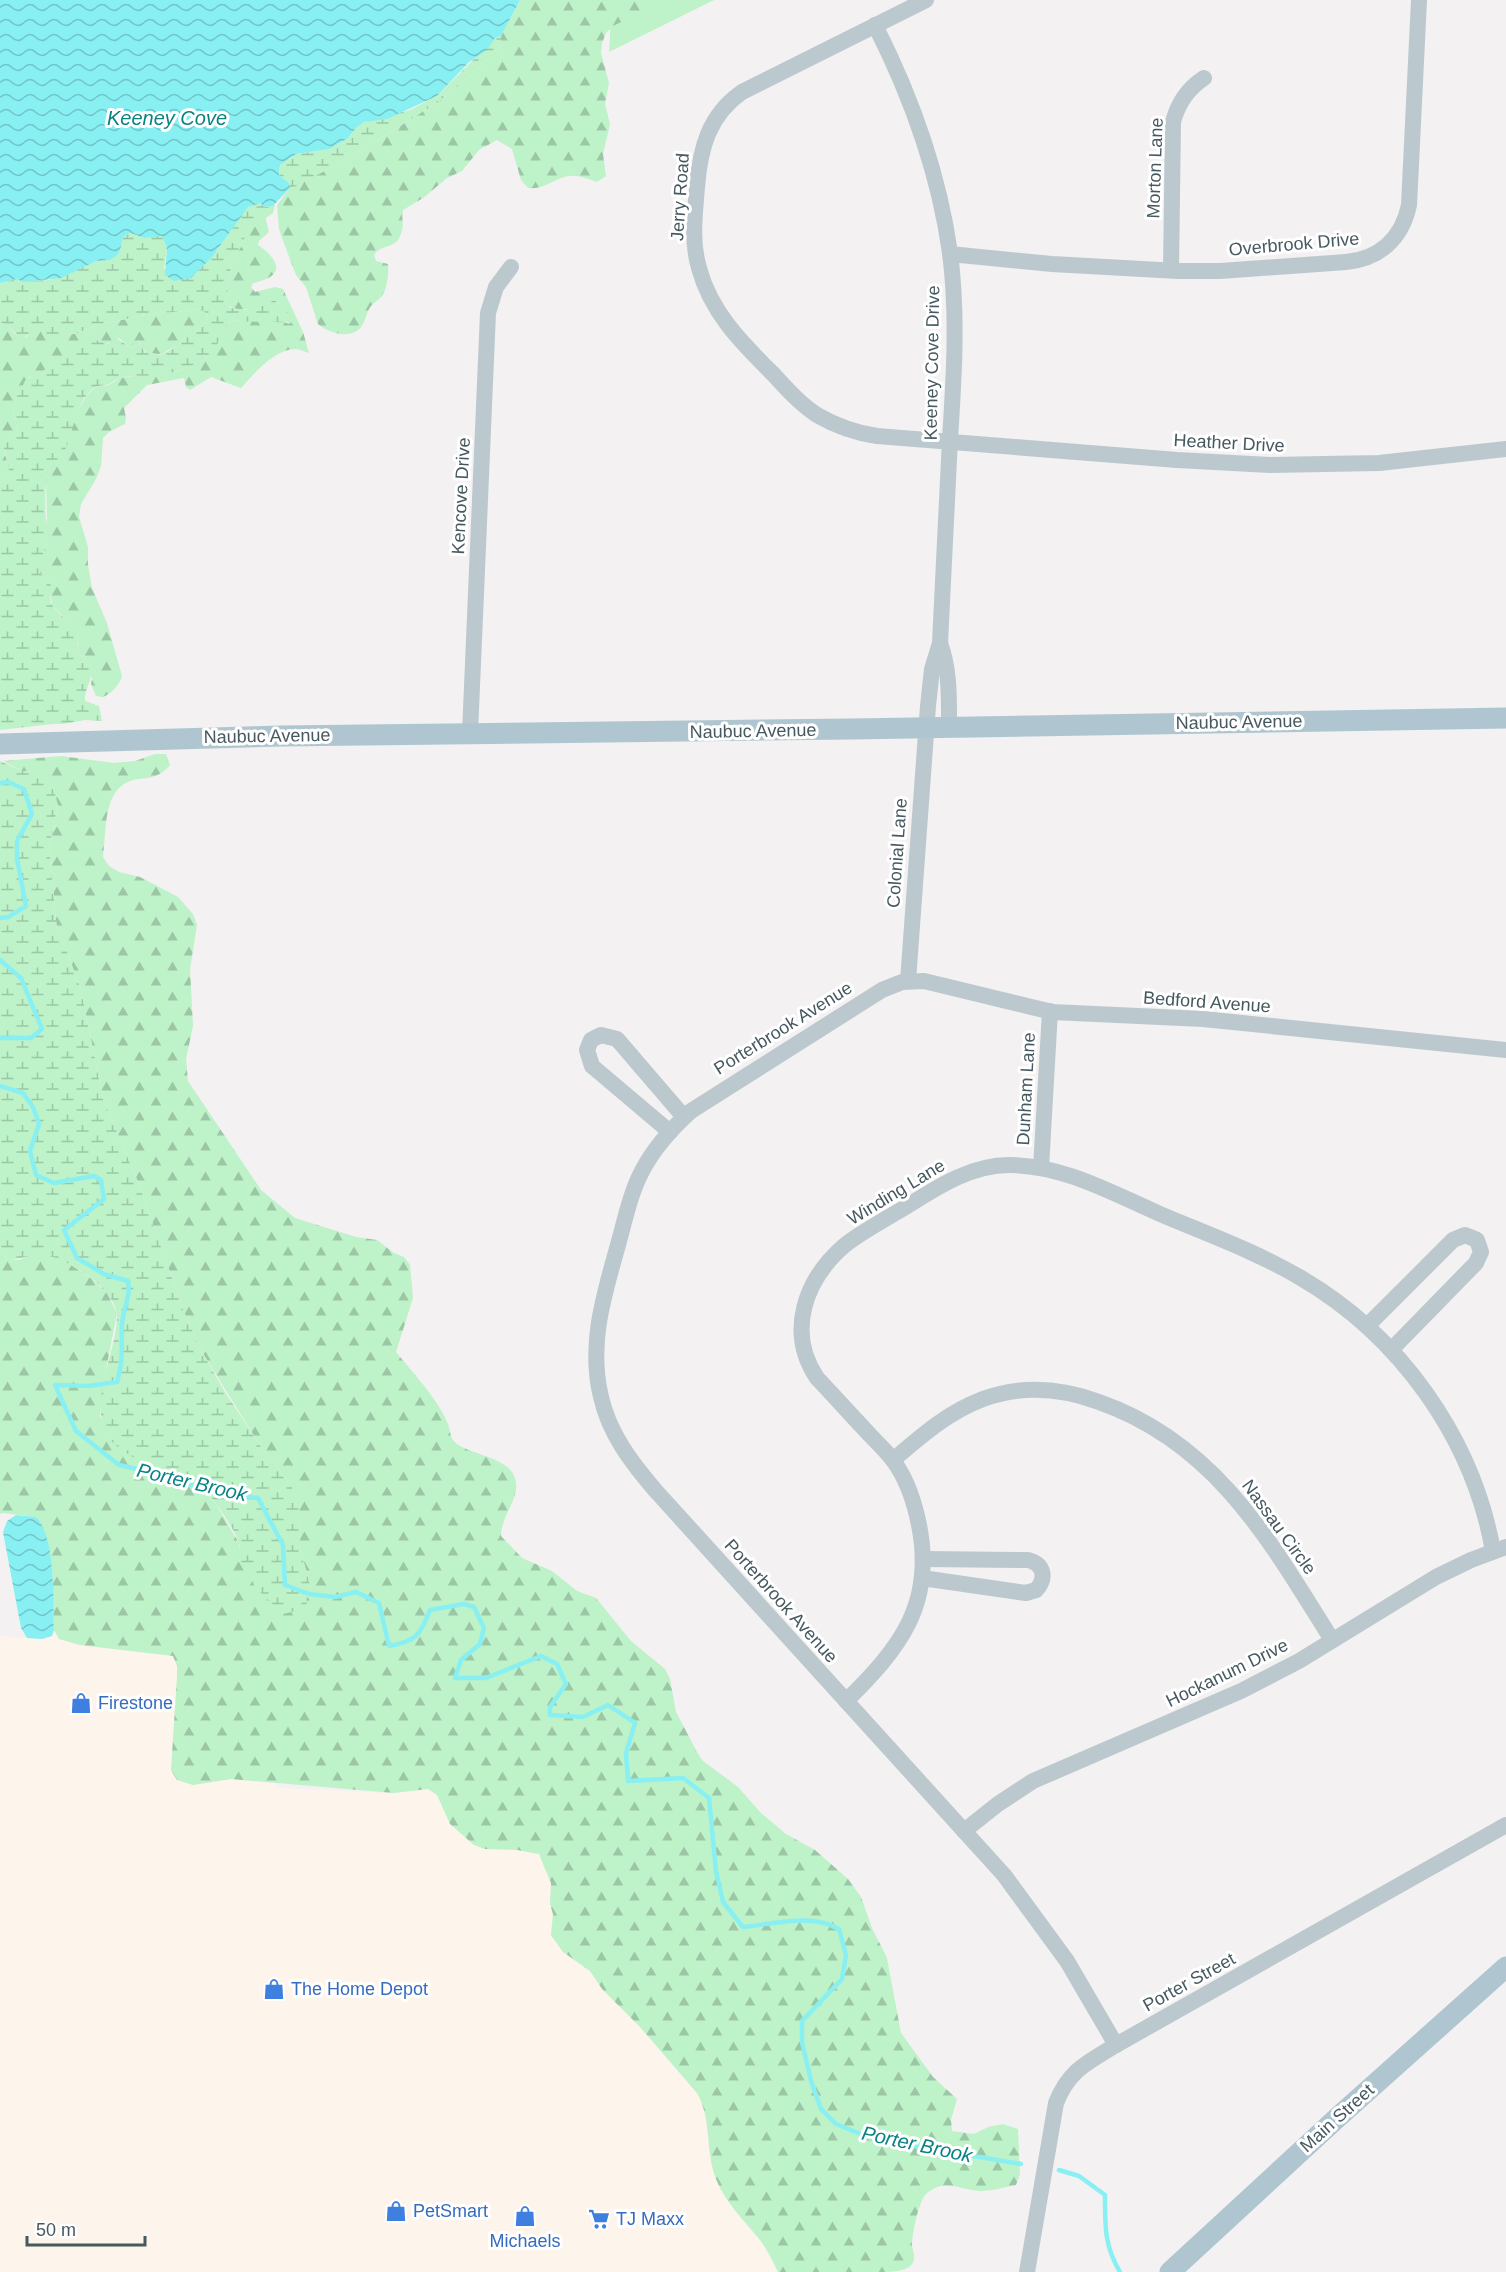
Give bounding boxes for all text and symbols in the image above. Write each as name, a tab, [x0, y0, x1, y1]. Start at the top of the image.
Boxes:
water label: Keeney Cove	[107, 107, 227, 129]
street label: Morton Lane	[1143, 117, 1167, 219]
street label: Jerry Road	[667, 152, 693, 242]
street label: Overbrook Drive	[1228, 228, 1360, 260]
street label: Keeney Cove Drive	[921, 285, 943, 441]
street label: Heather Drive	[1173, 430, 1285, 456]
street label: Kencove Drive	[448, 437, 474, 555]
street label: Naubuc Avenue	[1175, 711, 1303, 733]
street label: Naubuc Avenue	[689, 720, 817, 742]
street label: Naubuc Avenue	[203, 725, 331, 747]
street label: Colonial Lane	[883, 797, 911, 909]
street label: Porterbrook Avenue	[710, 977, 856, 1079]
street label: Bedford Avenue	[1143, 988, 1271, 1016]
street label: Dunham Lane	[1013, 1032, 1039, 1146]
street label: Winding Lane	[844, 1155, 948, 1229]
water label: Porter Brook	[135, 1459, 250, 1506]
street label: Nassau Circle	[1238, 1476, 1320, 1578]
street label: Porterbrook Avenue	[720, 1535, 842, 1667]
street label: Hockanum Drive	[1163, 1635, 1291, 1711]
shop icon: Firestone	[69, 1691, 93, 1715]
place label: Firestone	[98, 1693, 173, 1713]
street label: Porter Street	[1140, 1949, 1238, 2015]
shop icon: The Home Depot	[262, 1977, 286, 2001]
place label: The Home Depot	[291, 1979, 428, 1999]
street label: Main Street	[1296, 2080, 1378, 2156]
water label: Porter Brook	[860, 2122, 975, 2167]
shop icon: PetSmart	[384, 2199, 408, 2223]
place label: PetSmart	[413, 2201, 488, 2221]
shop icon: Michaels	[513, 2204, 537, 2228]
supermarket icon: TJ Maxx	[587, 2207, 611, 2231]
scale bar	[27, 2209, 146, 2247]
place label: TJ Maxx	[616, 2209, 684, 2229]
text: 50 m	[36, 2220, 76, 2240]
place label: Michaels	[489, 2231, 561, 2251]

